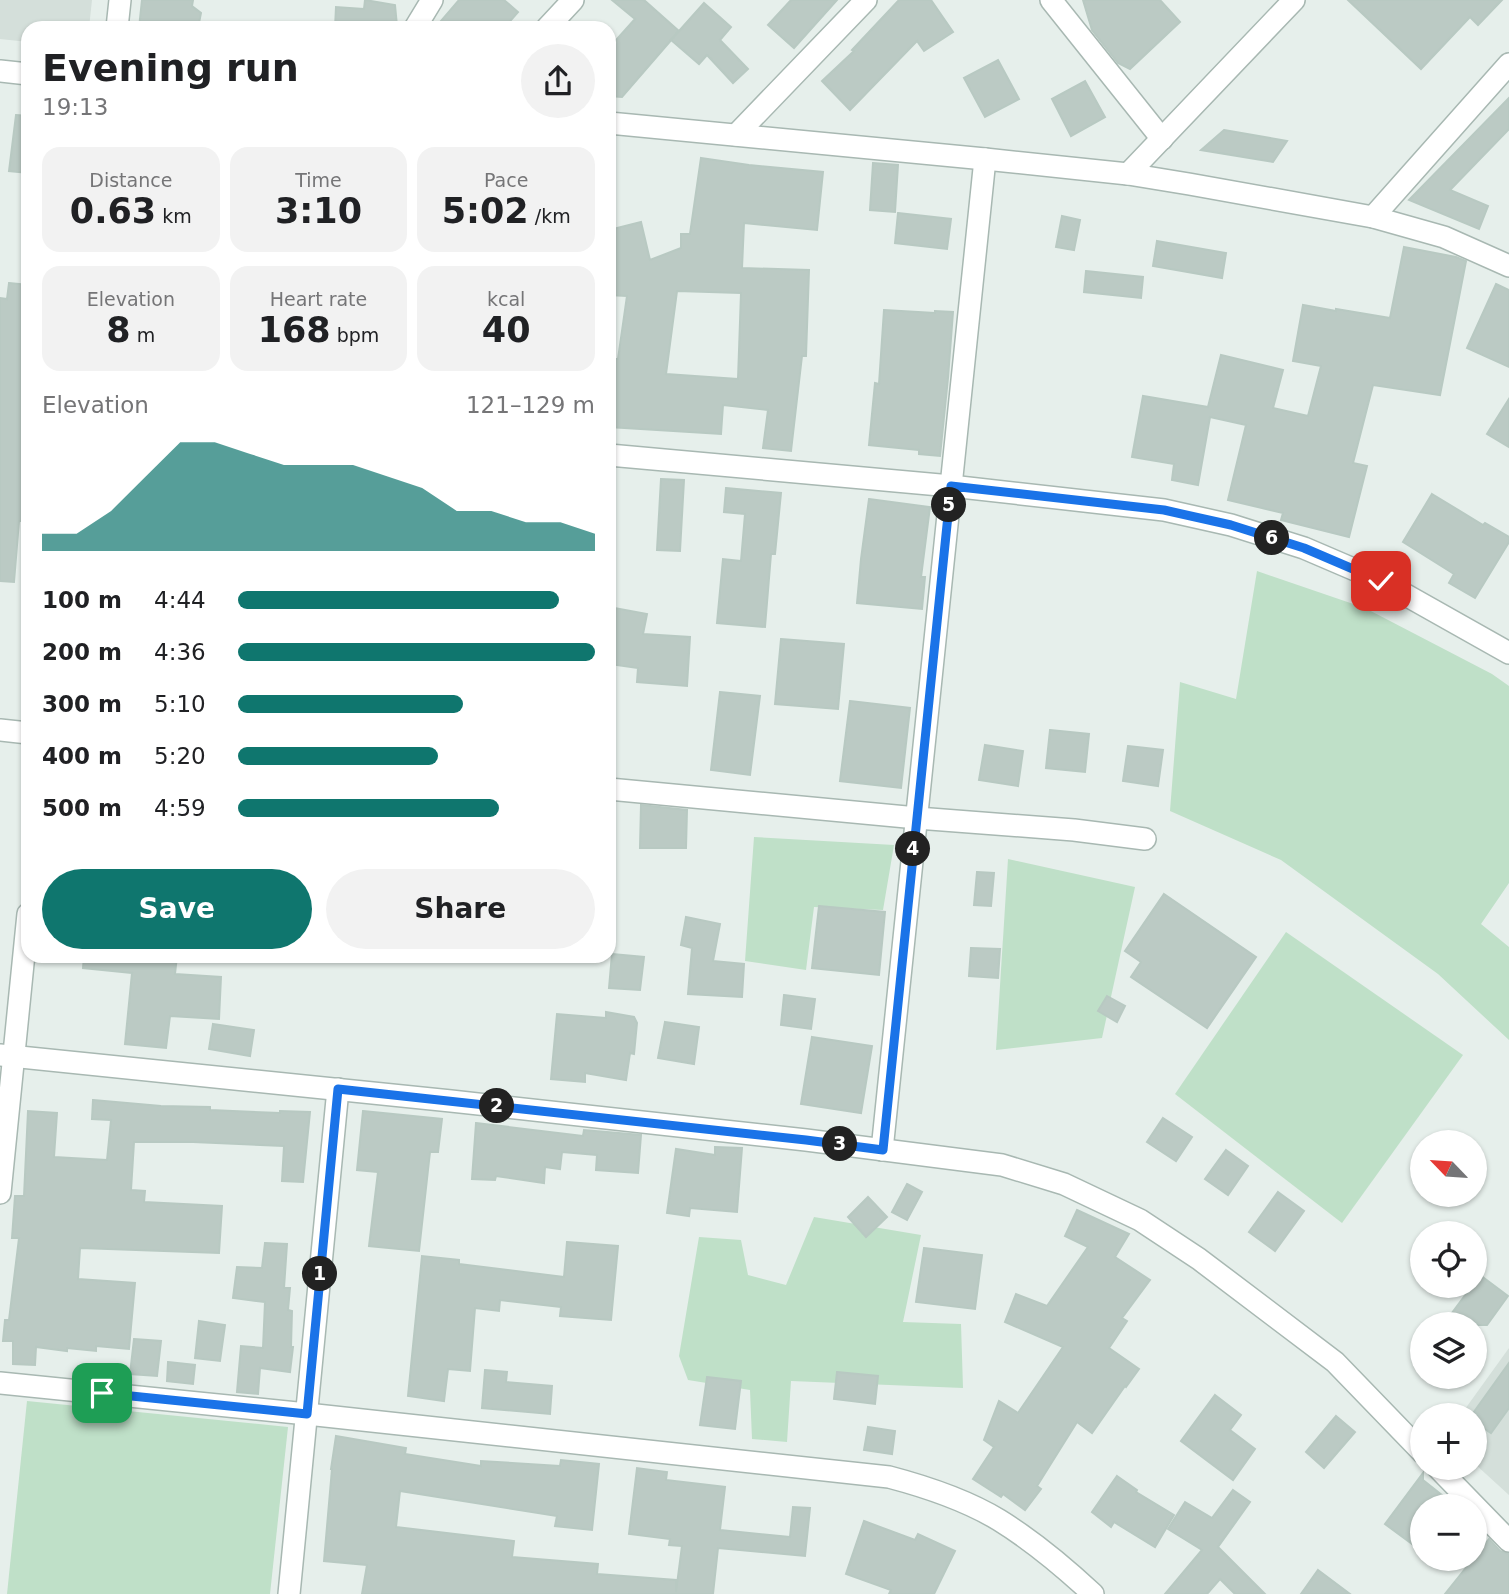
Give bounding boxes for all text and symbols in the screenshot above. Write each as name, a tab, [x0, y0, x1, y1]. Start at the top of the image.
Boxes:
button: share	[521, 44, 595, 118]
text: Evening run	[42, 46, 299, 90]
text: 19:13	[42, 94, 108, 120]
text: Distance	[89, 169, 172, 191]
text: Time	[295, 169, 342, 191]
text: Pace	[484, 169, 528, 191]
text: 0.63	[70, 191, 156, 231]
text: 3:10	[275, 191, 362, 231]
text: 5:02	[442, 191, 529, 231]
text: km	[156, 205, 192, 227]
text: /km	[529, 205, 571, 227]
text: Elevation	[87, 288, 175, 310]
text: Heart rate	[270, 288, 367, 310]
text: kcal	[487, 288, 525, 310]
text: 8	[106, 310, 131, 350]
text: 168	[258, 310, 331, 350]
text: 40	[482, 310, 531, 350]
text: m	[131, 324, 155, 346]
text: bpm	[331, 324, 379, 346]
text: Elevation	[42, 392, 149, 418]
text: 121–129 m	[466, 392, 595, 418]
pin: 5	[932, 488, 967, 522]
text: 5	[942, 493, 955, 515]
pin: 6	[1254, 520, 1290, 556]
text: 6	[1265, 526, 1278, 548]
pin	[1351, 551, 1411, 611]
icon: check	[1362, 562, 1400, 600]
text: 100 m	[42, 587, 122, 613]
text: 4:44	[154, 587, 206, 613]
text: 200 m	[42, 639, 122, 665]
text: 4:36	[154, 639, 206, 665]
text: 300 m	[42, 691, 122, 717]
text: 5:10	[154, 691, 206, 717]
text: 400 m	[42, 743, 122, 769]
text: 5:20	[154, 743, 206, 769]
text: 500 m	[42, 795, 122, 821]
text: 4:59	[154, 795, 206, 821]
pin: 4	[895, 832, 930, 866]
text: 4	[906, 837, 919, 859]
button: Save	[42, 869, 312, 949]
button: Share	[326, 869, 595, 949]
pin: 2	[480, 1088, 514, 1124]
text: 2	[490, 1094, 503, 1116]
pin: 3	[822, 1126, 858, 1162]
north arrow	[1410, 1130, 1488, 1208]
map controls	[1410, 1130, 1487, 1571]
text: 3	[833, 1132, 846, 1154]
button: locate	[1410, 1221, 1487, 1298]
pin: 1	[302, 1256, 338, 1292]
text: 1	[313, 1262, 326, 1284]
button: layers	[1410, 1312, 1487, 1389]
pin	[72, 1363, 132, 1423]
icon: arrive	[83, 1374, 121, 1412]
button: +	[1410, 1403, 1487, 1480]
button: −	[1410, 1494, 1487, 1571]

